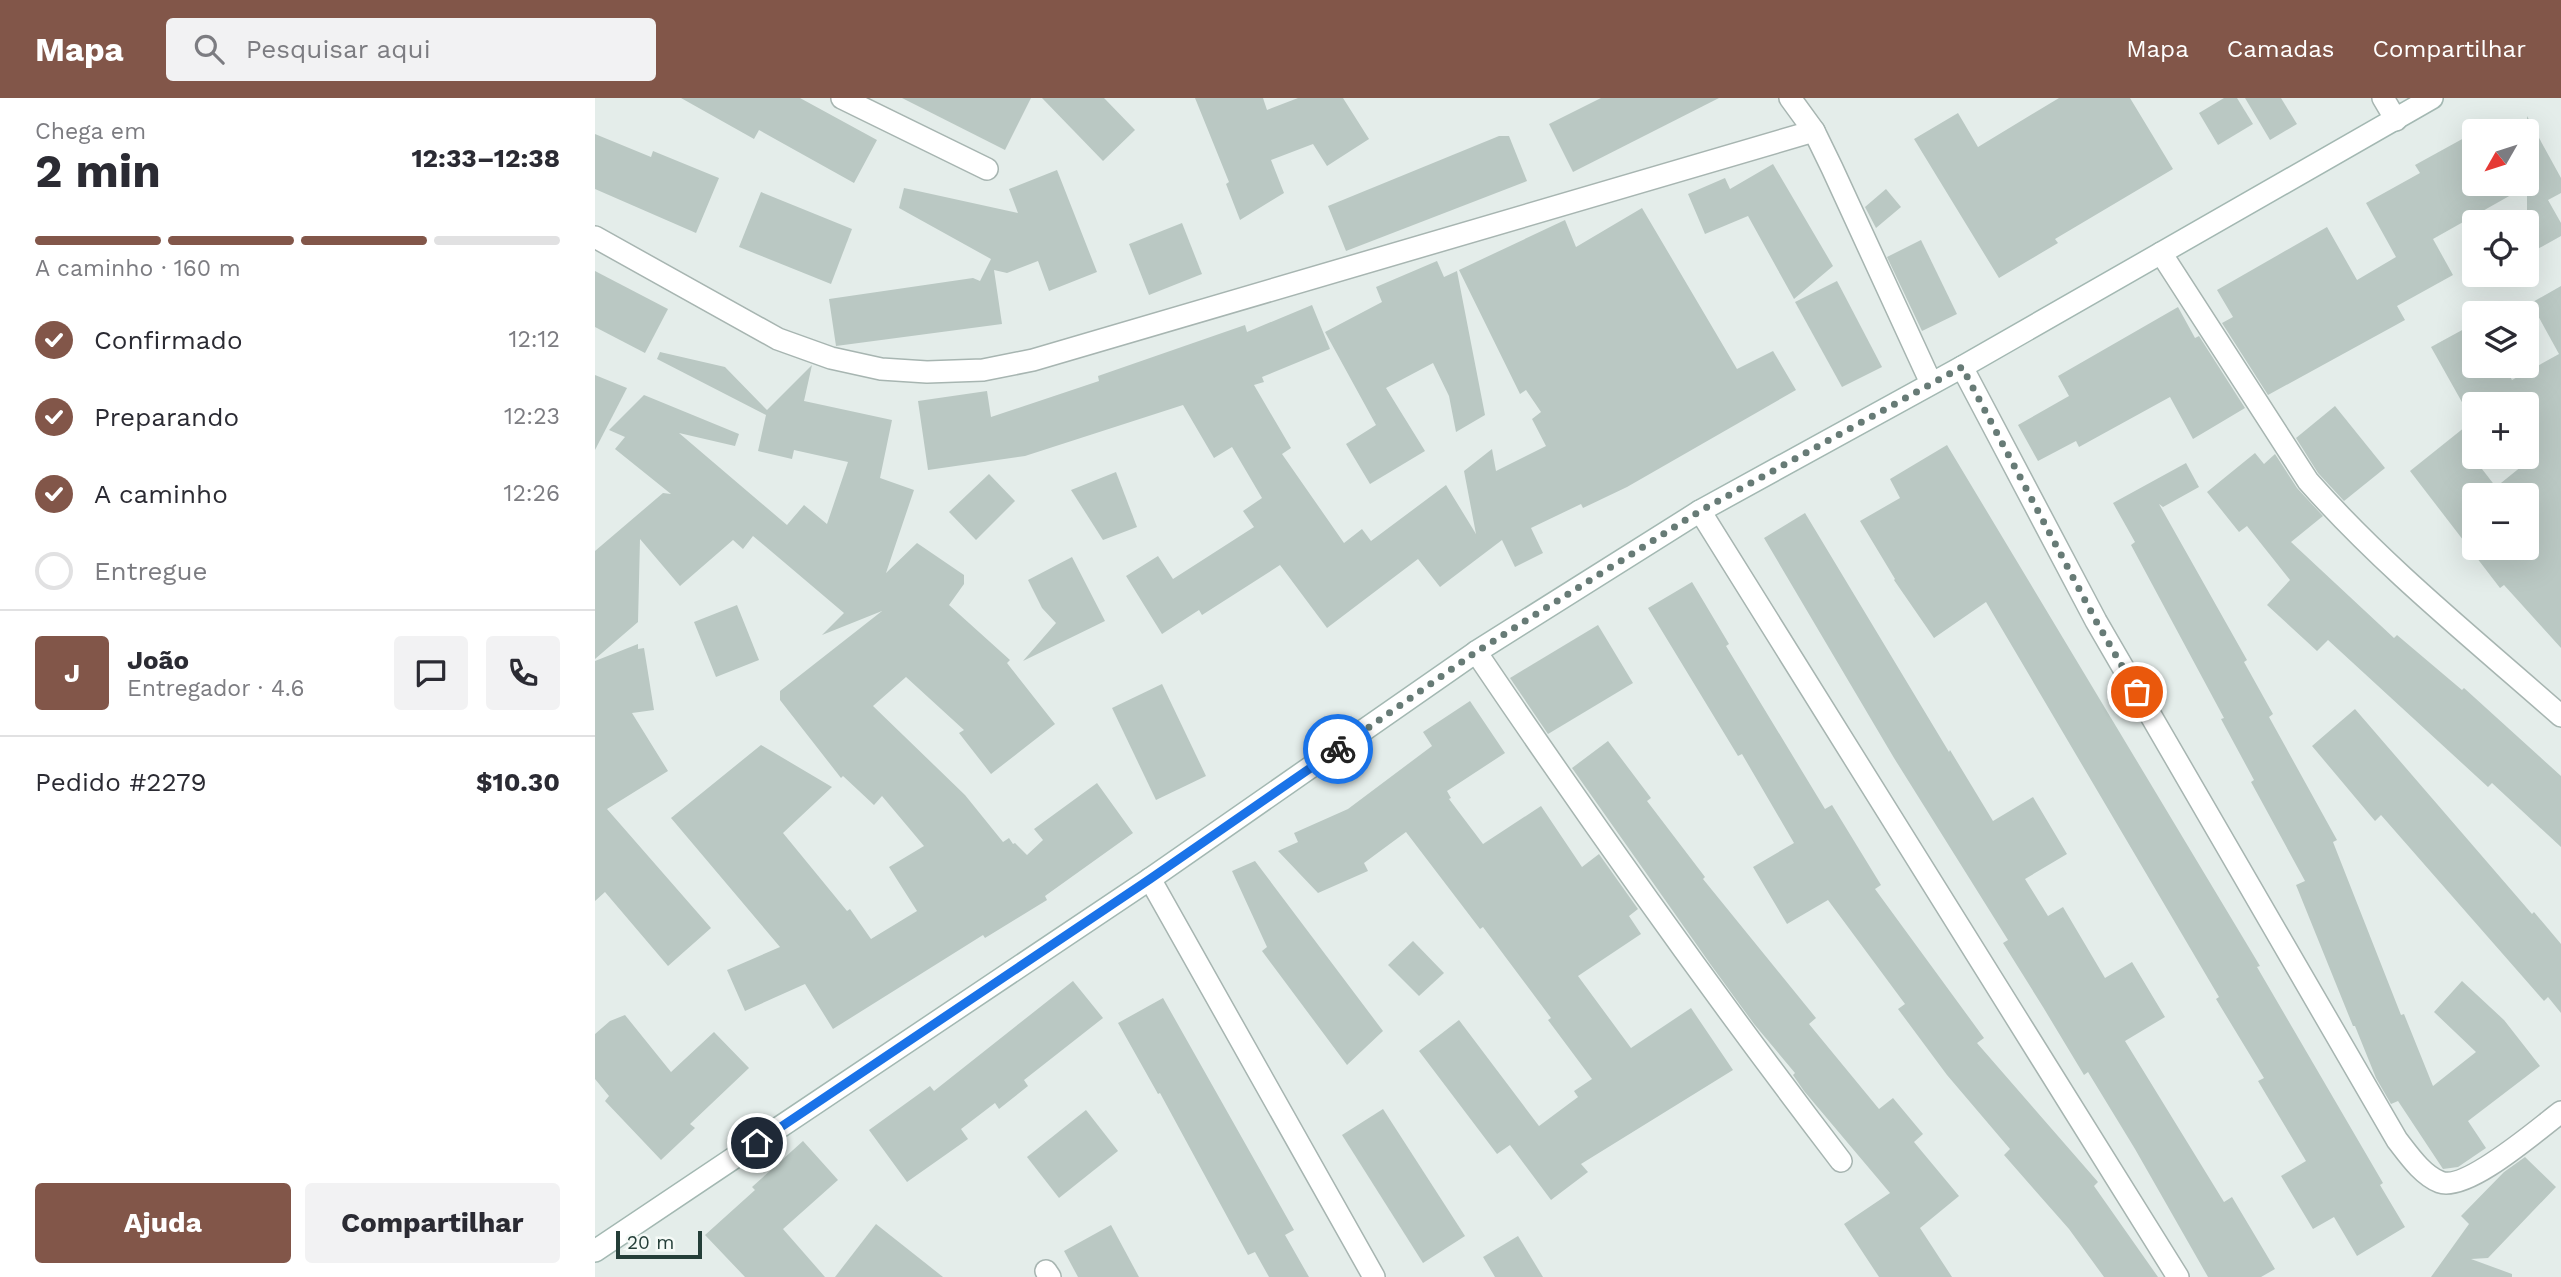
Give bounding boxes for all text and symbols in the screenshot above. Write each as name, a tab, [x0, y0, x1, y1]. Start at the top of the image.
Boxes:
search box	[166, 18, 656, 81]
text: Mapa	[35, 30, 124, 69]
icon: search	[190, 30, 228, 68]
text: Pesquisar aqui	[246, 34, 431, 64]
text: Mapa	[2126, 35, 2189, 63]
text: Camadas	[2227, 35, 2335, 63]
text: Compartilhar	[2373, 35, 2526, 63]
text: Chega em	[35, 118, 146, 145]
north arrow	[2462, 119, 2539, 196]
map controls	[2462, 119, 2539, 560]
text: 12:33–12:38	[411, 143, 560, 173]
text: 2 min	[35, 144, 161, 198]
button: locate	[2462, 210, 2539, 287]
text: A caminho · 160 m	[35, 255, 241, 282]
button: layers	[2462, 301, 2539, 378]
icon: check	[35, 321, 73, 359]
text: Confirmado	[94, 325, 243, 355]
text: 12:12	[508, 326, 560, 353]
button: +	[2462, 392, 2539, 469]
icon: check	[35, 398, 73, 436]
text: Preparando	[94, 402, 239, 432]
text: 12:23	[504, 403, 560, 430]
icon: check	[35, 475, 73, 513]
text: A caminho	[94, 479, 228, 509]
text: 12:26	[503, 480, 560, 507]
button: −	[2462, 483, 2539, 560]
text: Entregue	[94, 556, 207, 586]
button: chat	[394, 636, 468, 710]
button: phone	[486, 636, 560, 710]
text: João	[127, 645, 189, 675]
text: J	[64, 658, 80, 688]
pin	[2107, 662, 2167, 722]
icon: bag	[2118, 673, 2156, 711]
text: Entregador · 4.6	[127, 675, 304, 702]
courier	[1303, 714, 1373, 784]
icon: bike	[1319, 730, 1357, 768]
text: Pedido #2279	[35, 767, 207, 797]
text: $10.30	[476, 767, 560, 797]
pin	[727, 1113, 787, 1173]
icon: home	[738, 1124, 776, 1162]
button: Ajuda	[35, 1183, 291, 1263]
button: Compartilhar	[305, 1183, 560, 1263]
scale bar	[616, 1228, 702, 1260]
text: 20 m	[627, 1231, 674, 1254]

